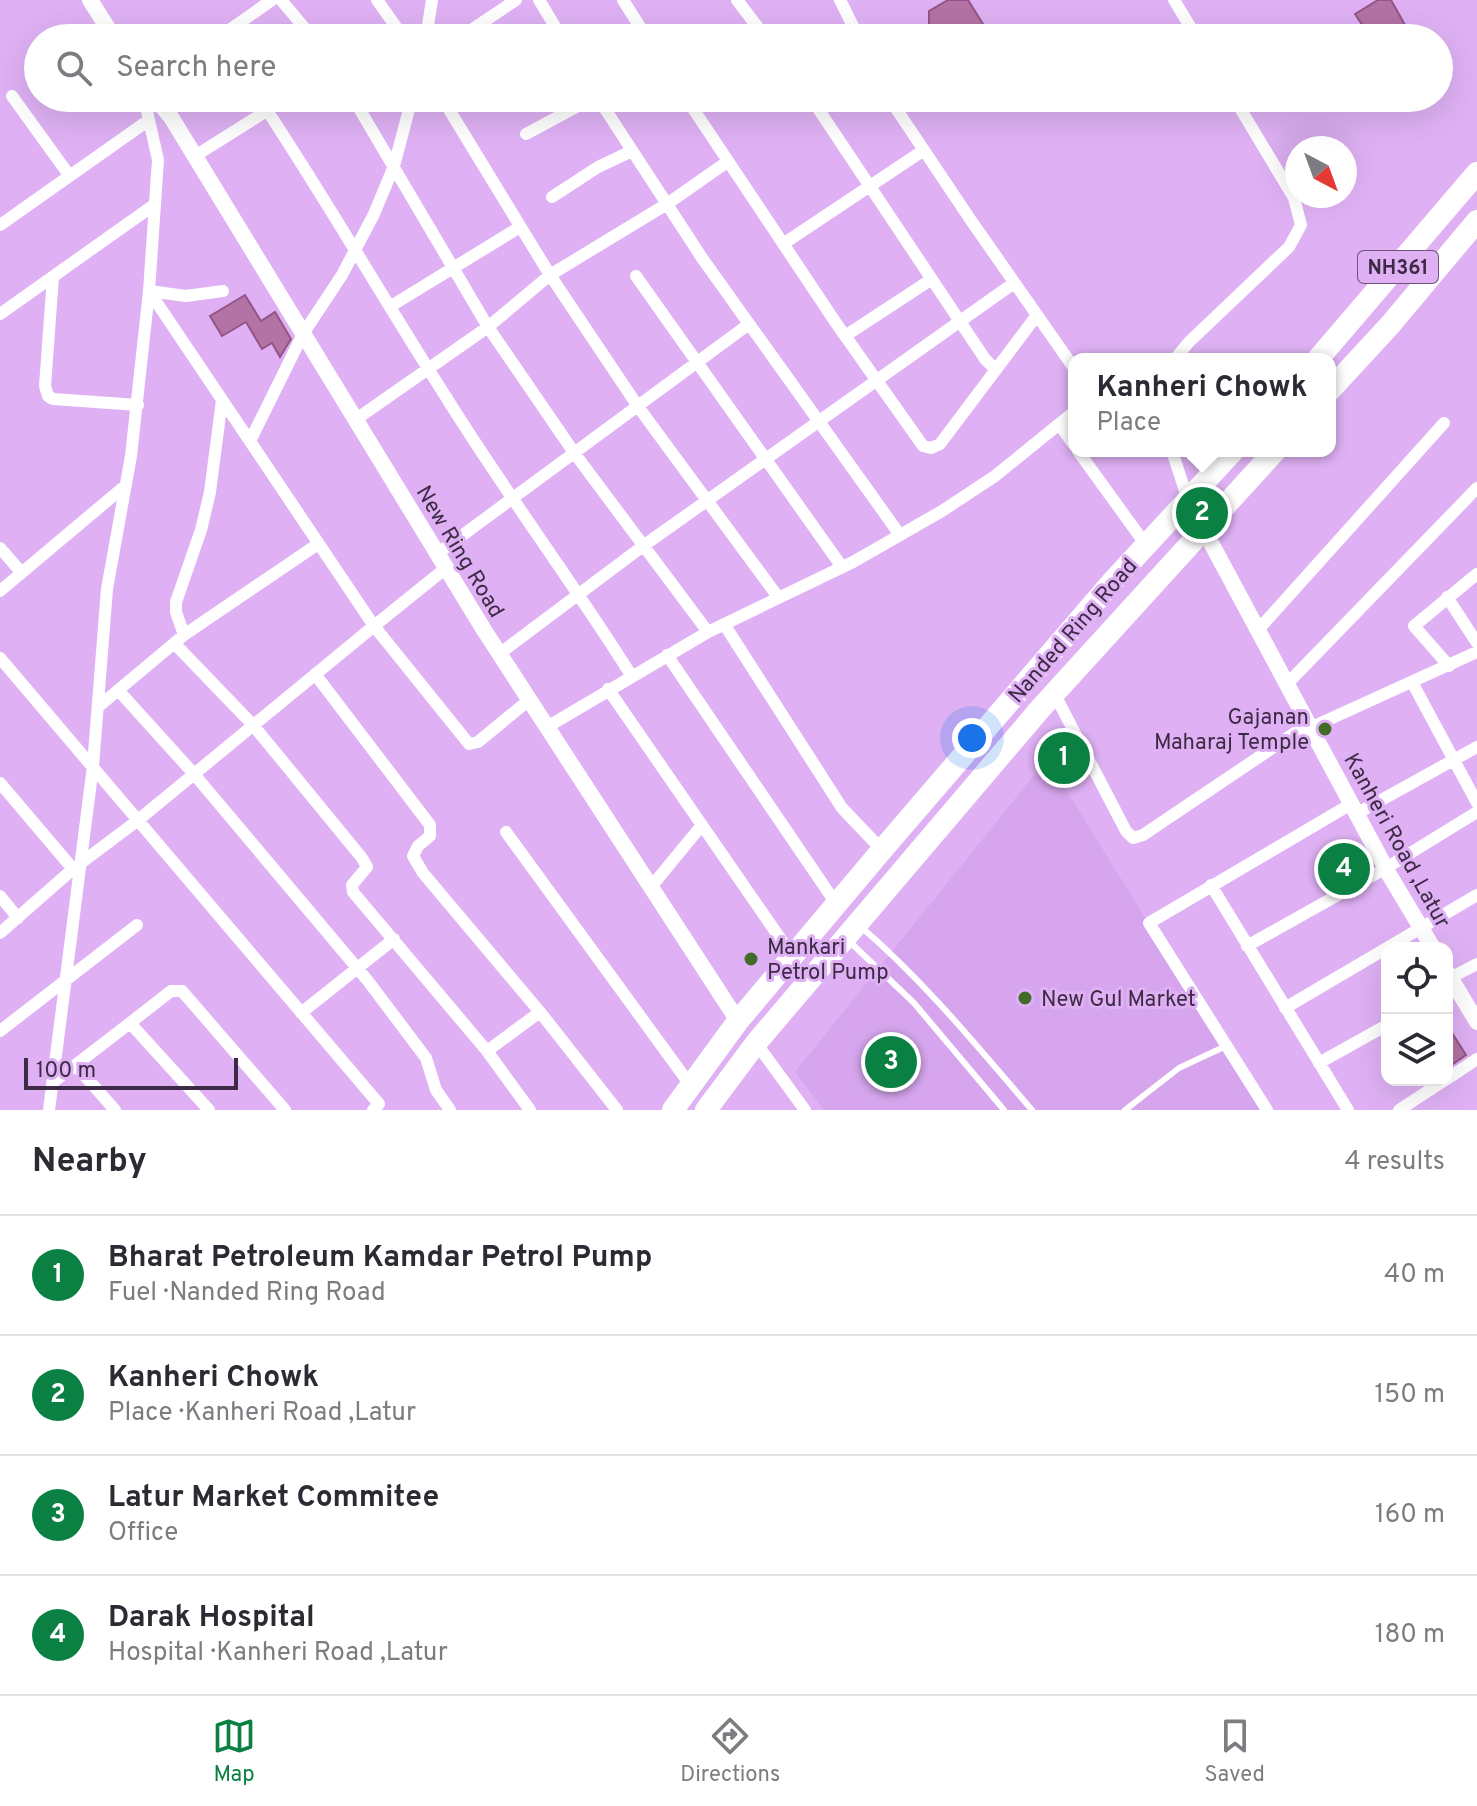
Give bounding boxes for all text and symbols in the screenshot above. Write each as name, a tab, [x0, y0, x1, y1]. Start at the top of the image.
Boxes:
search box	[24, 24, 1453, 112]
icon: search	[52, 46, 96, 90]
text: Search here	[116, 50, 276, 87]
north arrow	[1285, 136, 1357, 208]
road number: NH361	[1358, 251, 1438, 283]
popup	[1068, 353, 1336, 457]
text: Kanheri Chowk	[1096, 370, 1308, 407]
text: Place	[1096, 407, 1161, 440]
street label: New Ring Road	[409, 481, 509, 623]
pin: 2	[1176, 483, 1228, 543]
street label: Nanded Ring Road	[1004, 554, 1144, 710]
place label: Gajanan Maharaj Temple	[1154, 705, 1309, 757]
your location	[952, 718, 992, 758]
marker: Gajanan Maharaj Temple	[1316, 720, 1334, 738]
pin: 1	[1038, 728, 1090, 788]
street label: Kanheri Road ,Latur	[1337, 749, 1455, 934]
pin: 4	[1318, 839, 1370, 899]
place label: Mankari Petrol Pump	[767, 935, 889, 987]
map controls	[1381, 942, 1453, 1086]
button: locate	[1381, 942, 1453, 1014]
marker: Mankari Petrol Pump	[742, 950, 760, 968]
place label: New Gul Market	[1041, 987, 1196, 1014]
marker: New Gul Market	[1016, 989, 1034, 1007]
button: layers	[1381, 1014, 1453, 1086]
pin: 3	[865, 1032, 917, 1092]
scale bar	[24, 1054, 238, 1090]
text: 100 m	[36, 1058, 96, 1085]
text: Nearby	[32, 1141, 147, 1184]
text: 4 results	[1344, 1146, 1445, 1179]
text: Bharat Petroleum Kamdar Petrol Pump	[108, 1240, 652, 1277]
text: 1	[53, 1259, 63, 1292]
text: 40 m	[1384, 1259, 1445, 1292]
text: Fuel · Nanded Ring Road	[108, 1277, 386, 1310]
text: Kanheri Chowk	[108, 1360, 319, 1397]
text: 2	[50, 1379, 66, 1412]
text: 150 m	[1374, 1379, 1445, 1412]
text: Place · Kanheri Road ,Latur	[108, 1397, 416, 1430]
text: Latur Market Commitee	[108, 1480, 439, 1517]
text: 3	[50, 1499, 66, 1532]
text: 160 m	[1375, 1499, 1445, 1532]
text: Office	[108, 1517, 178, 1550]
text: Darak Hospital	[108, 1600, 315, 1637]
text: 4	[50, 1619, 66, 1652]
text: 180 m	[1375, 1619, 1445, 1652]
text: Hospital · Kanheri Road ,Latur	[108, 1637, 448, 1670]
tab: Map	[212, 1714, 256, 1789]
tab: Directions	[680, 1714, 780, 1789]
tab: Saved	[1204, 1714, 1265, 1789]

